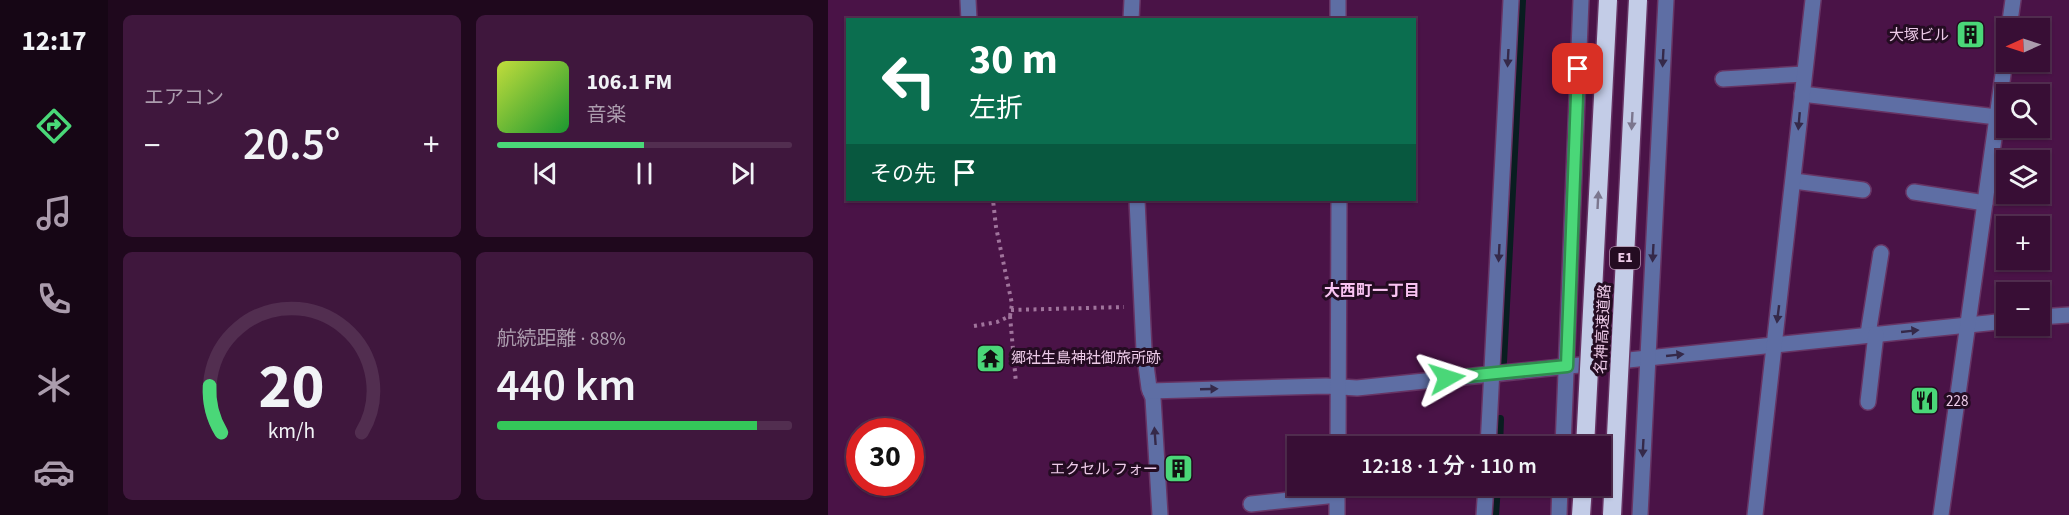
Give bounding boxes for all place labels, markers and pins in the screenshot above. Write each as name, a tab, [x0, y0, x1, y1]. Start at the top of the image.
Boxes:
building icon: 大塚ビル	[1954, 19, 1986, 51]
place label: 大塚ビル	[1889, 25, 1949, 46]
pin	[1552, 43, 1603, 94]
temple icon: 郷社生島神社御旅所跡	[974, 342, 1006, 374]
place label: 郷社生島神社御旅所跡	[1011, 348, 1161, 369]
restaurant icon: 228	[1909, 385, 1941, 417]
place label: 228	[1946, 391, 1968, 412]
building icon: エクセル フォー	[1163, 453, 1195, 485]
place label: エクセル フォー	[1050, 459, 1158, 480]

